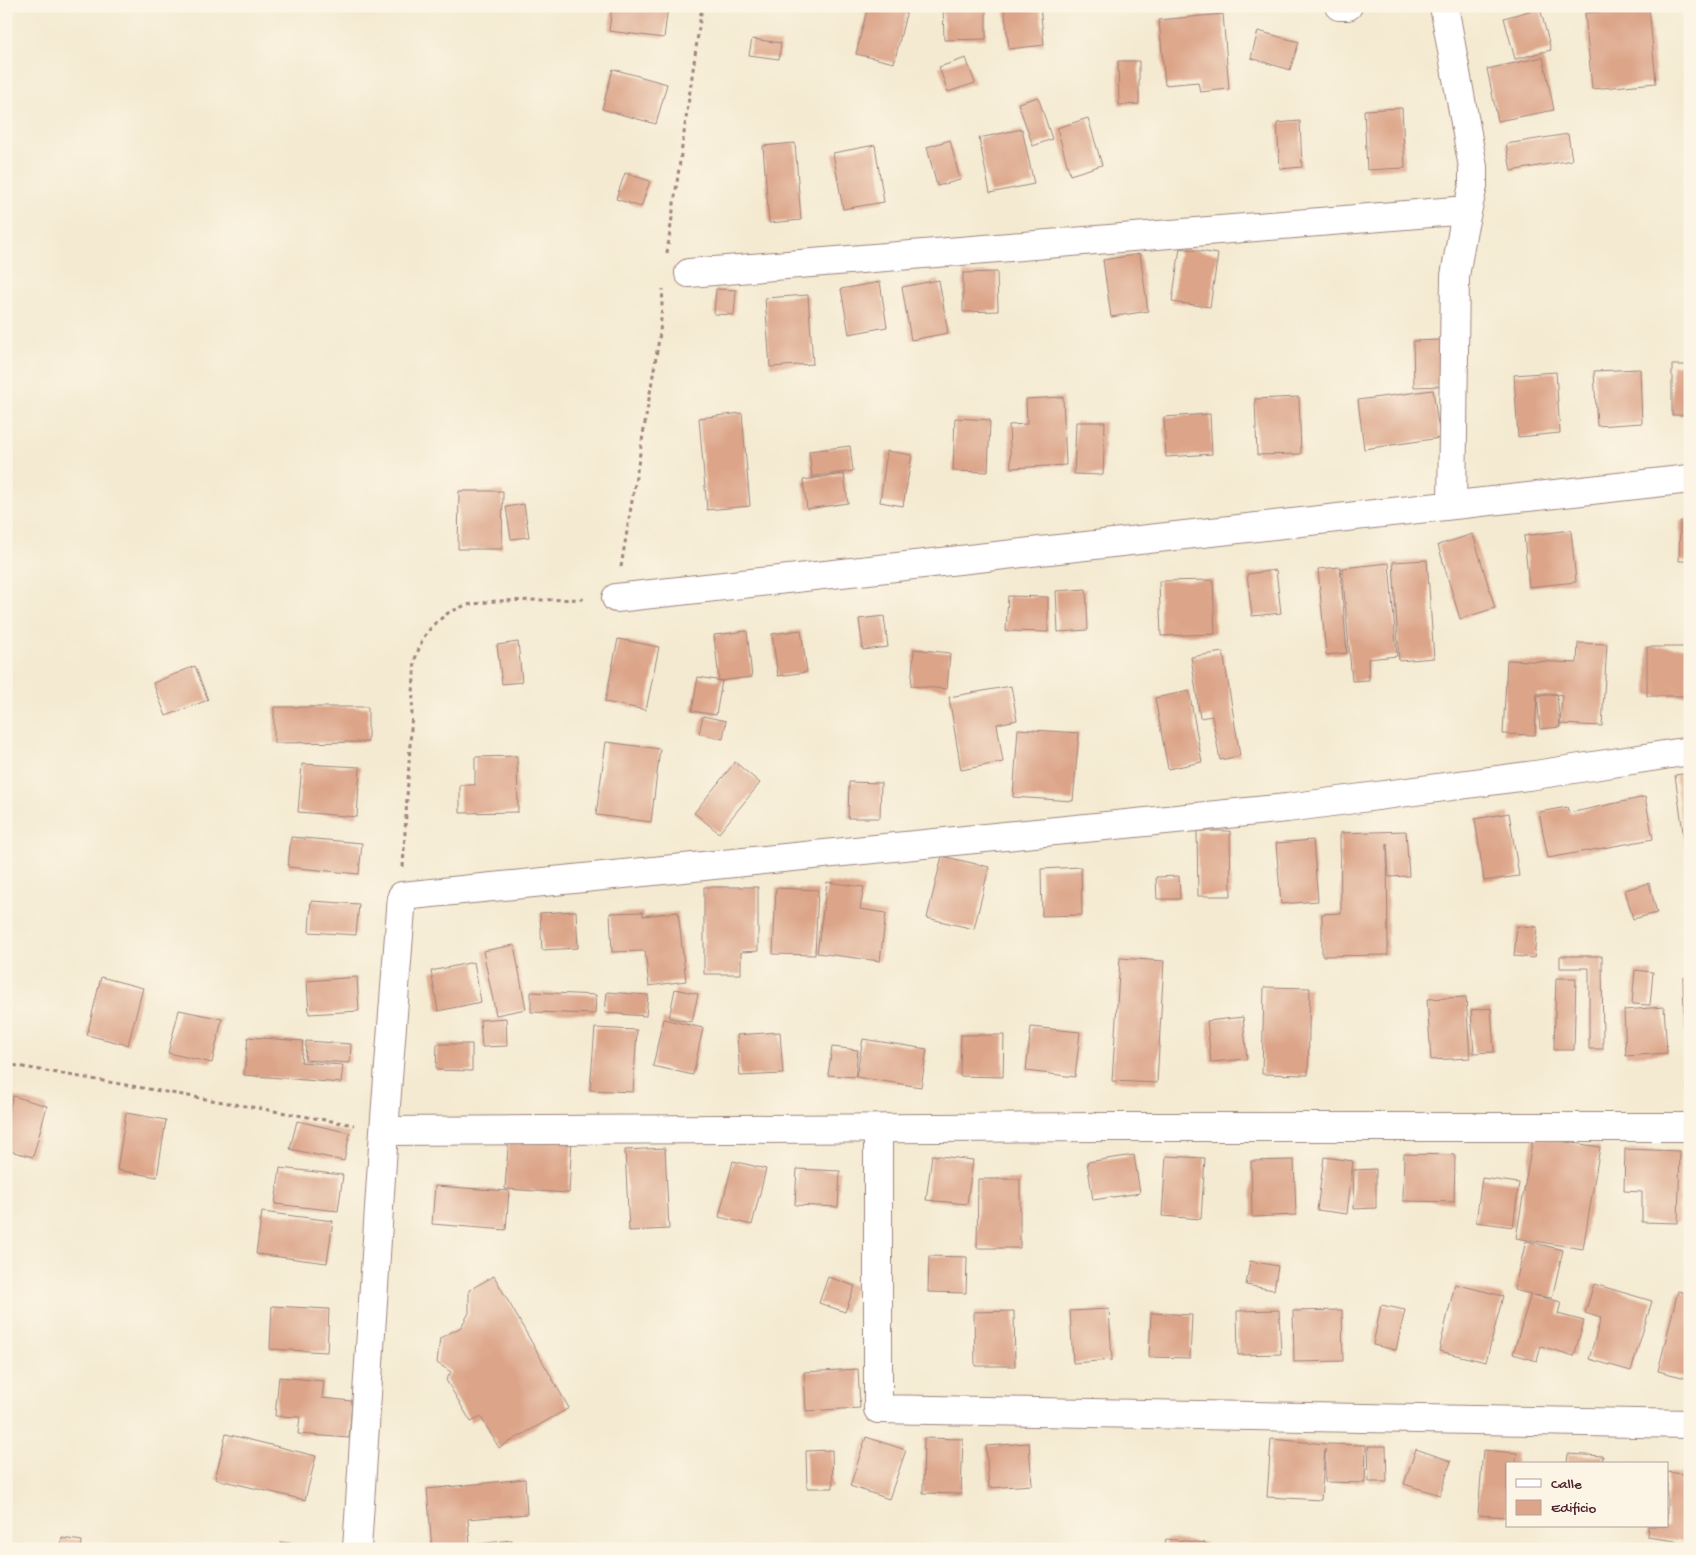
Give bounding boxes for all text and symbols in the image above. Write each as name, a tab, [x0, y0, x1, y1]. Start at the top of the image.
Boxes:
legend	[1506, 1462, 1668, 1528]
text: Calle	[1551, 1476, 1582, 1494]
text: Edificio	[1551, 1500, 1597, 1518]

